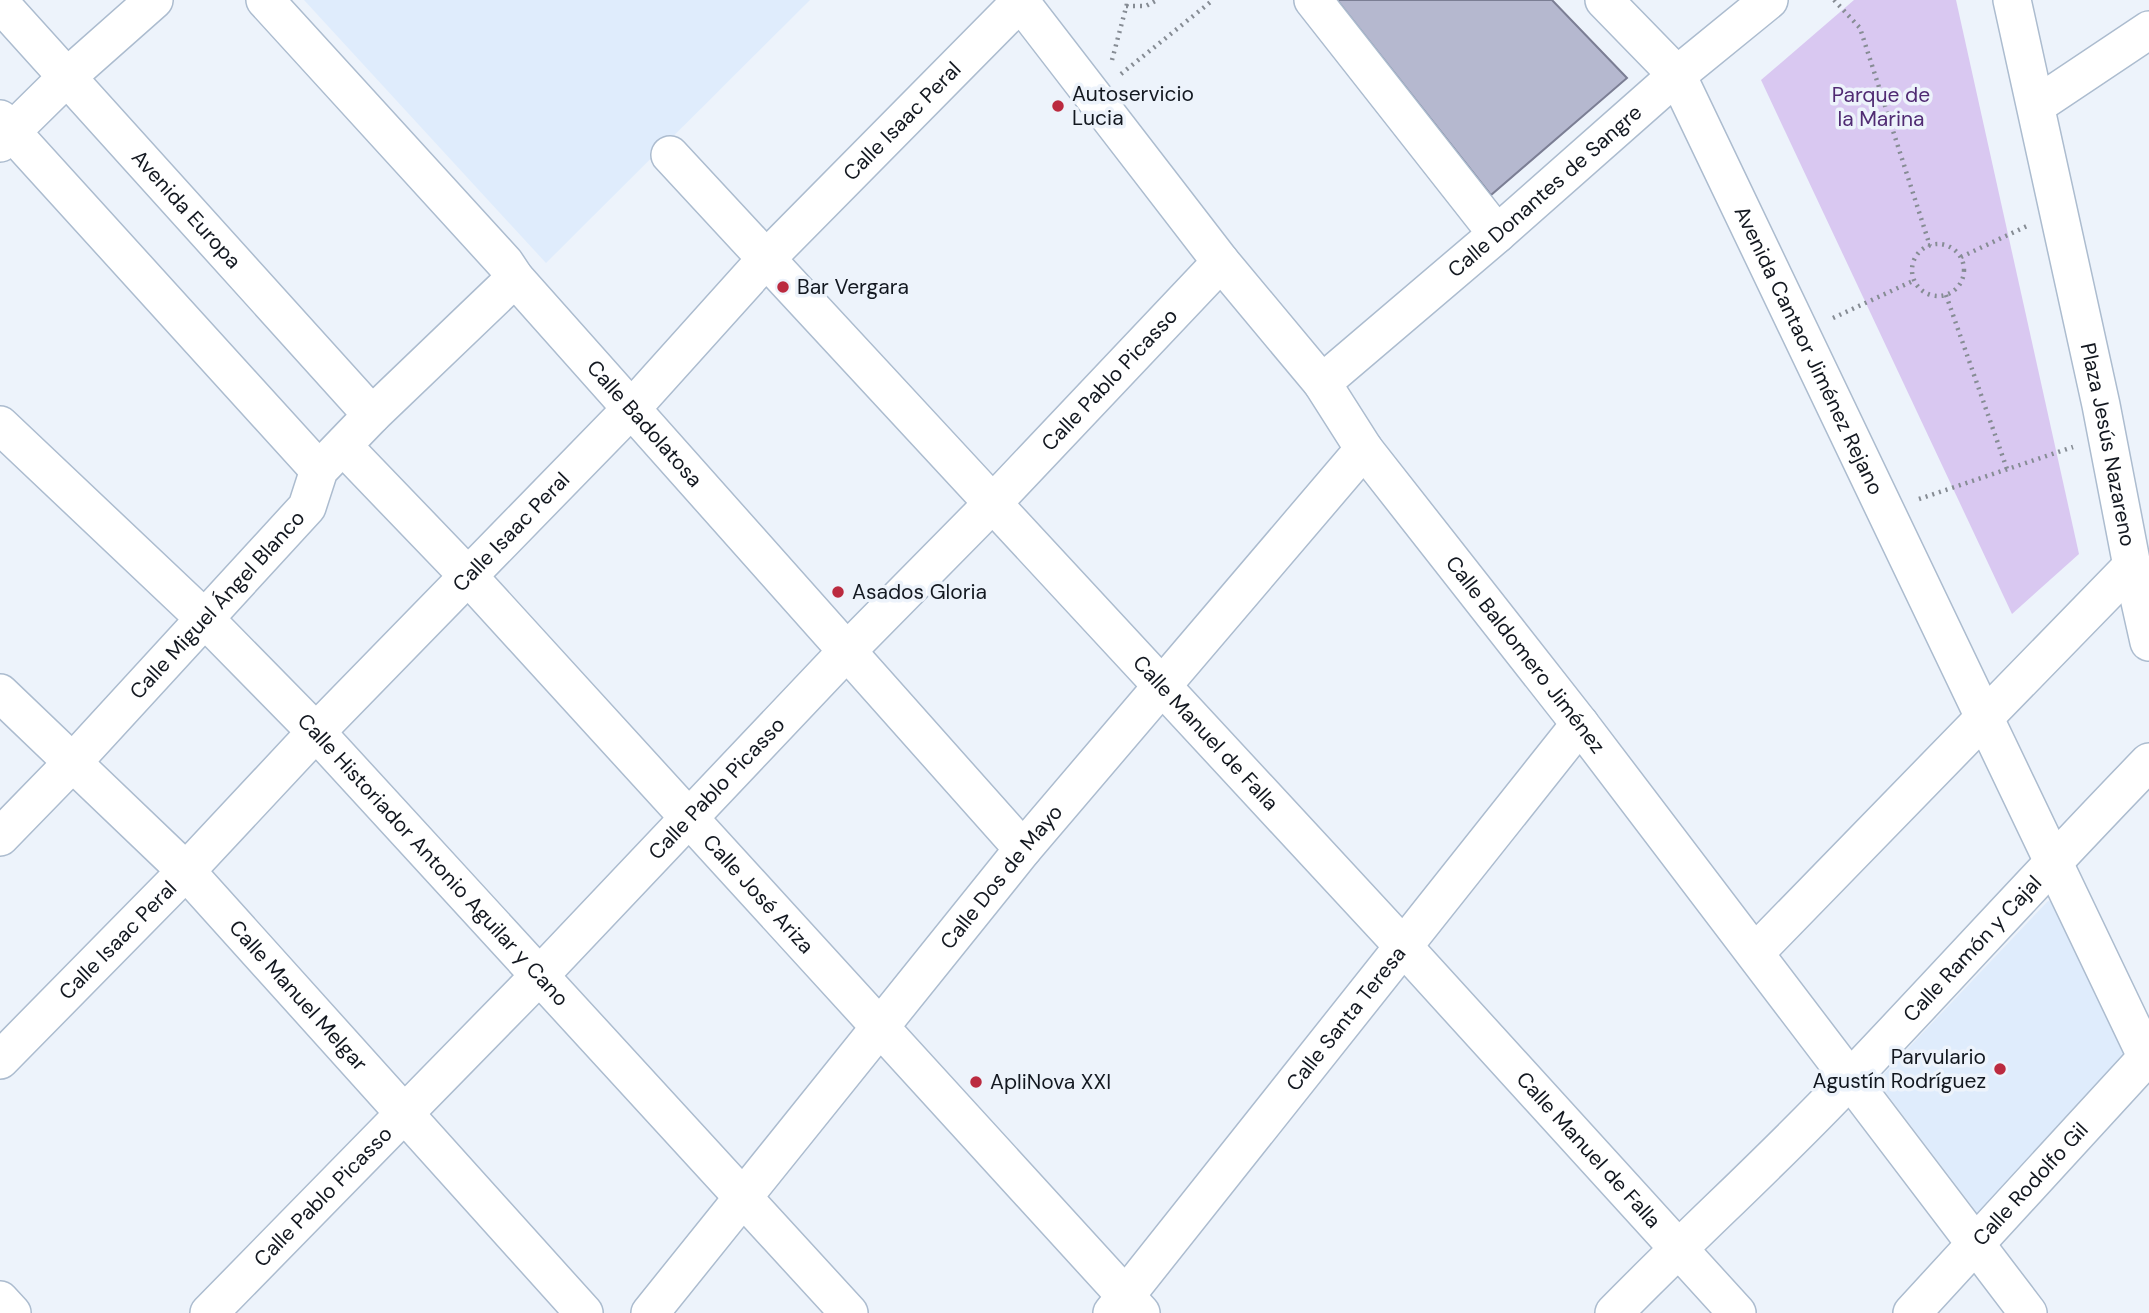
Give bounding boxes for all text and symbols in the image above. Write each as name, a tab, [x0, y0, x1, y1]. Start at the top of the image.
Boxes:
street label: Calle Isaac Peral	[837, 56, 967, 187]
place label: Autoservicio Lucia	[1072, 80, 1194, 132]
park label: Parque de la Marina	[1832, 81, 1930, 133]
marker: Autoservicio Lucia	[1050, 98, 1066, 114]
street label: Calle Donantes de Sangre	[1442, 98, 1648, 284]
street label: Avenida Europa	[125, 144, 247, 275]
street label: Avenida Cantaor Jiménez Rejano	[1728, 201, 1890, 500]
place label: Bar Vergara	[797, 273, 909, 301]
marker: Bar Vergara	[775, 279, 791, 295]
street label: Calle Pablo Picasso	[1035, 302, 1184, 457]
street label: Plaza Jesús Nazareno	[2074, 340, 2142, 549]
street label: Calle Badolatosa	[580, 354, 709, 493]
street label: Calle Isaac Peral	[446, 466, 576, 598]
street label: Calle Miguel Ángel Blanco	[123, 504, 311, 705]
street label: Calle Baldomero Jiménez	[1439, 550, 1611, 759]
place label: Asados Gloria	[852, 578, 987, 606]
marker: Asados Gloria	[830, 584, 846, 600]
street label: Calle Manuel de Falla	[1127, 649, 1285, 817]
street label: Calle Historiador Antonio Aguilar y Cano	[291, 707, 575, 1012]
street label: Calle Pablo Picasso	[642, 711, 791, 866]
street label: Calle Dos de Mayo	[934, 799, 1069, 955]
street label: Calle José Ariza	[697, 828, 820, 960]
street label: Calle Ramón y Cajal	[1897, 870, 2048, 1028]
street label: Calle Isaac Peral	[53, 875, 183, 1006]
street label: Calle Manuel Melgar	[223, 914, 374, 1077]
street label: Calle Santa Teresa	[1280, 940, 1412, 1097]
place label: Parvulario Agustín Rodríguez	[1812, 1043, 1986, 1095]
marker: Parvulario Agustín Rodríguez	[1992, 1061, 2008, 1077]
street label: Calle Manuel de Falla	[1510, 1066, 1667, 1234]
place label: ApliNova XXI	[990, 1068, 1111, 1096]
marker: ApliNova XXI	[968, 1074, 984, 1090]
street label: Calle Rodolfo Gil	[1966, 1116, 2094, 1252]
street label: Calle Pablo Picasso	[248, 1120, 398, 1273]

